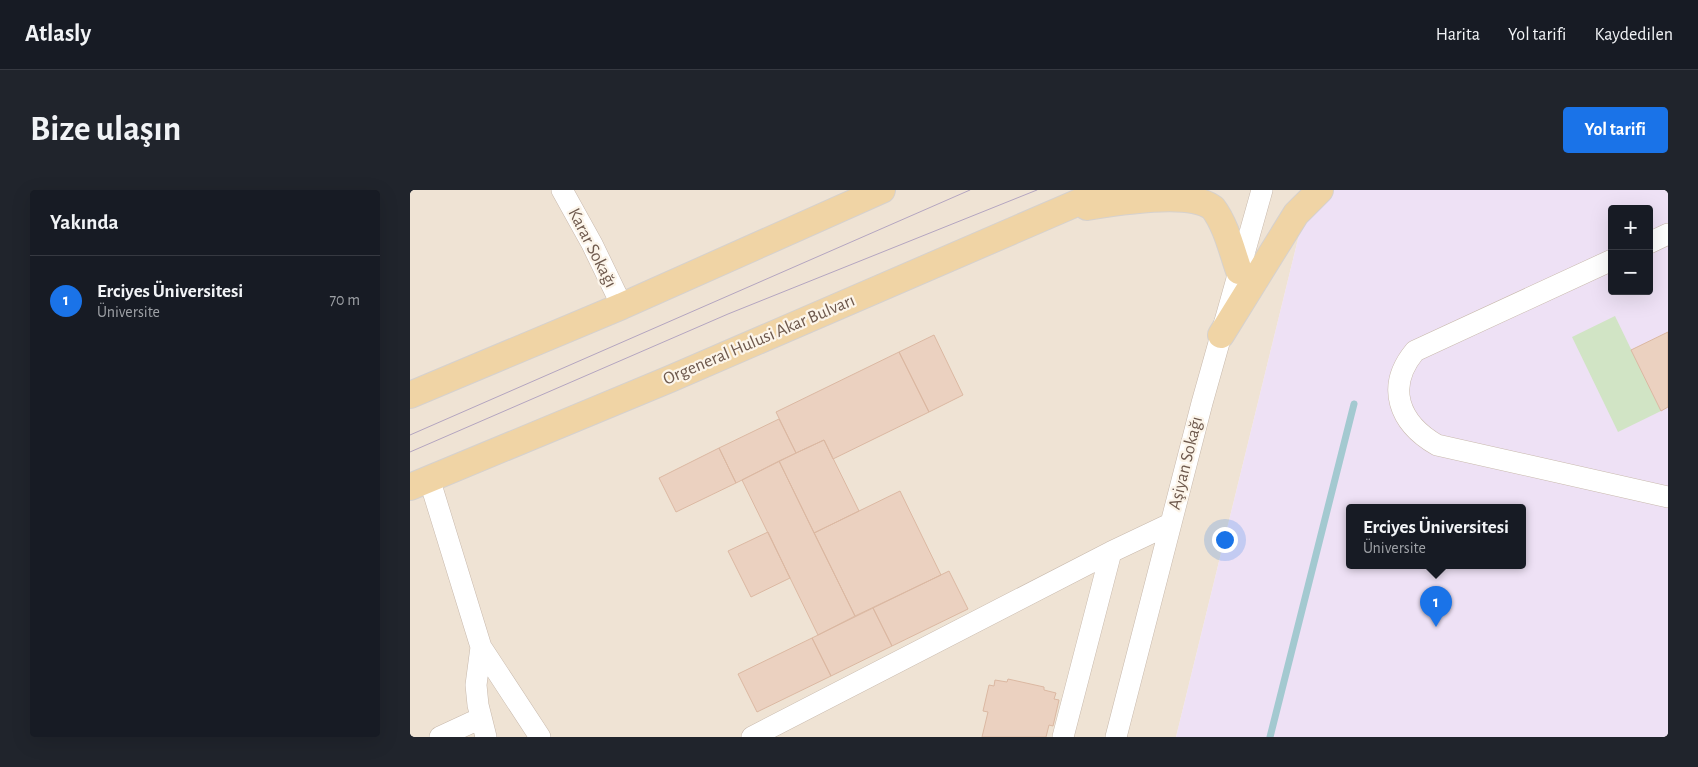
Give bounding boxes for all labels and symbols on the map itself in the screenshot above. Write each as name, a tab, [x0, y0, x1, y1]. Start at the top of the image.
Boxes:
street label: Karar Sokağı	[564, 205, 620, 291]
street label: Orgeneral Hulusi Akar Bulvarı	[661, 291, 857, 389]
street label: Aşiyan Sokağı	[1166, 415, 1206, 511]
your location	[1212, 527, 1238, 553]
pin: 1	[1420, 586, 1452, 627]

